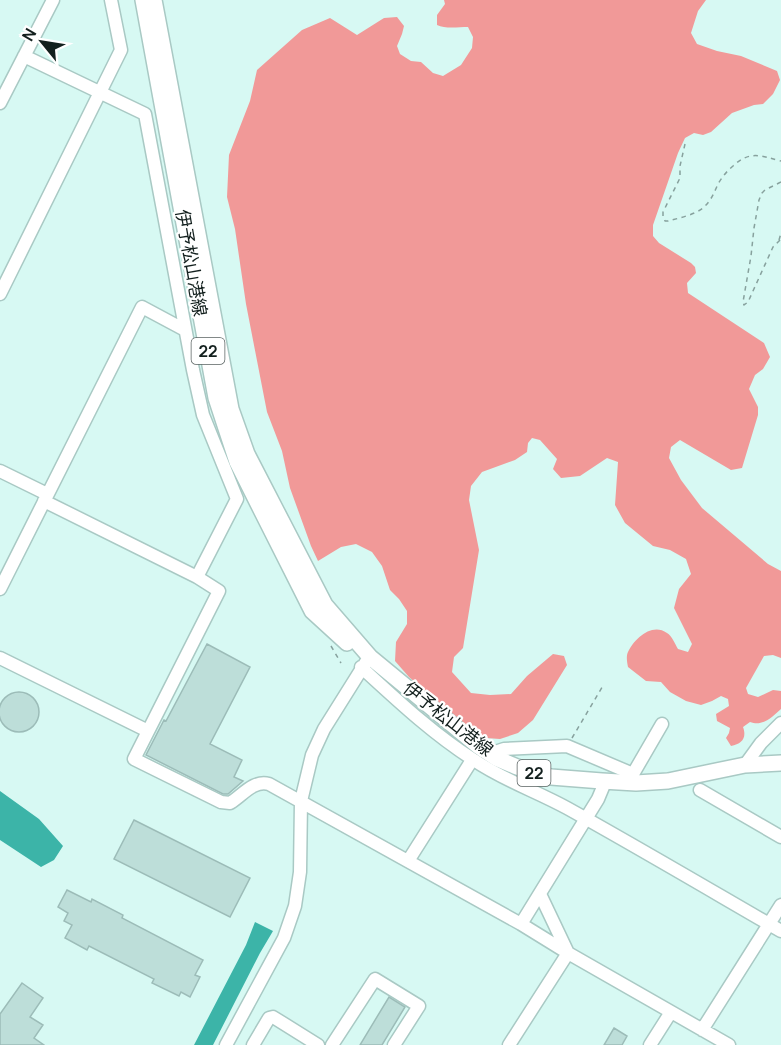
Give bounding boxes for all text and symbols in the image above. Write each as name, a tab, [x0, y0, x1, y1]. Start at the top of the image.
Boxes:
north arrow	[12, 12, 72, 72]
text: N	[17, 24, 41, 45]
street label: 伊予松山港線	[171, 208, 213, 318]
road number: 22	[192, 338, 224, 364]
street label: 伊予松山港線	[399, 676, 499, 761]
road number: 22	[518, 760, 550, 786]

